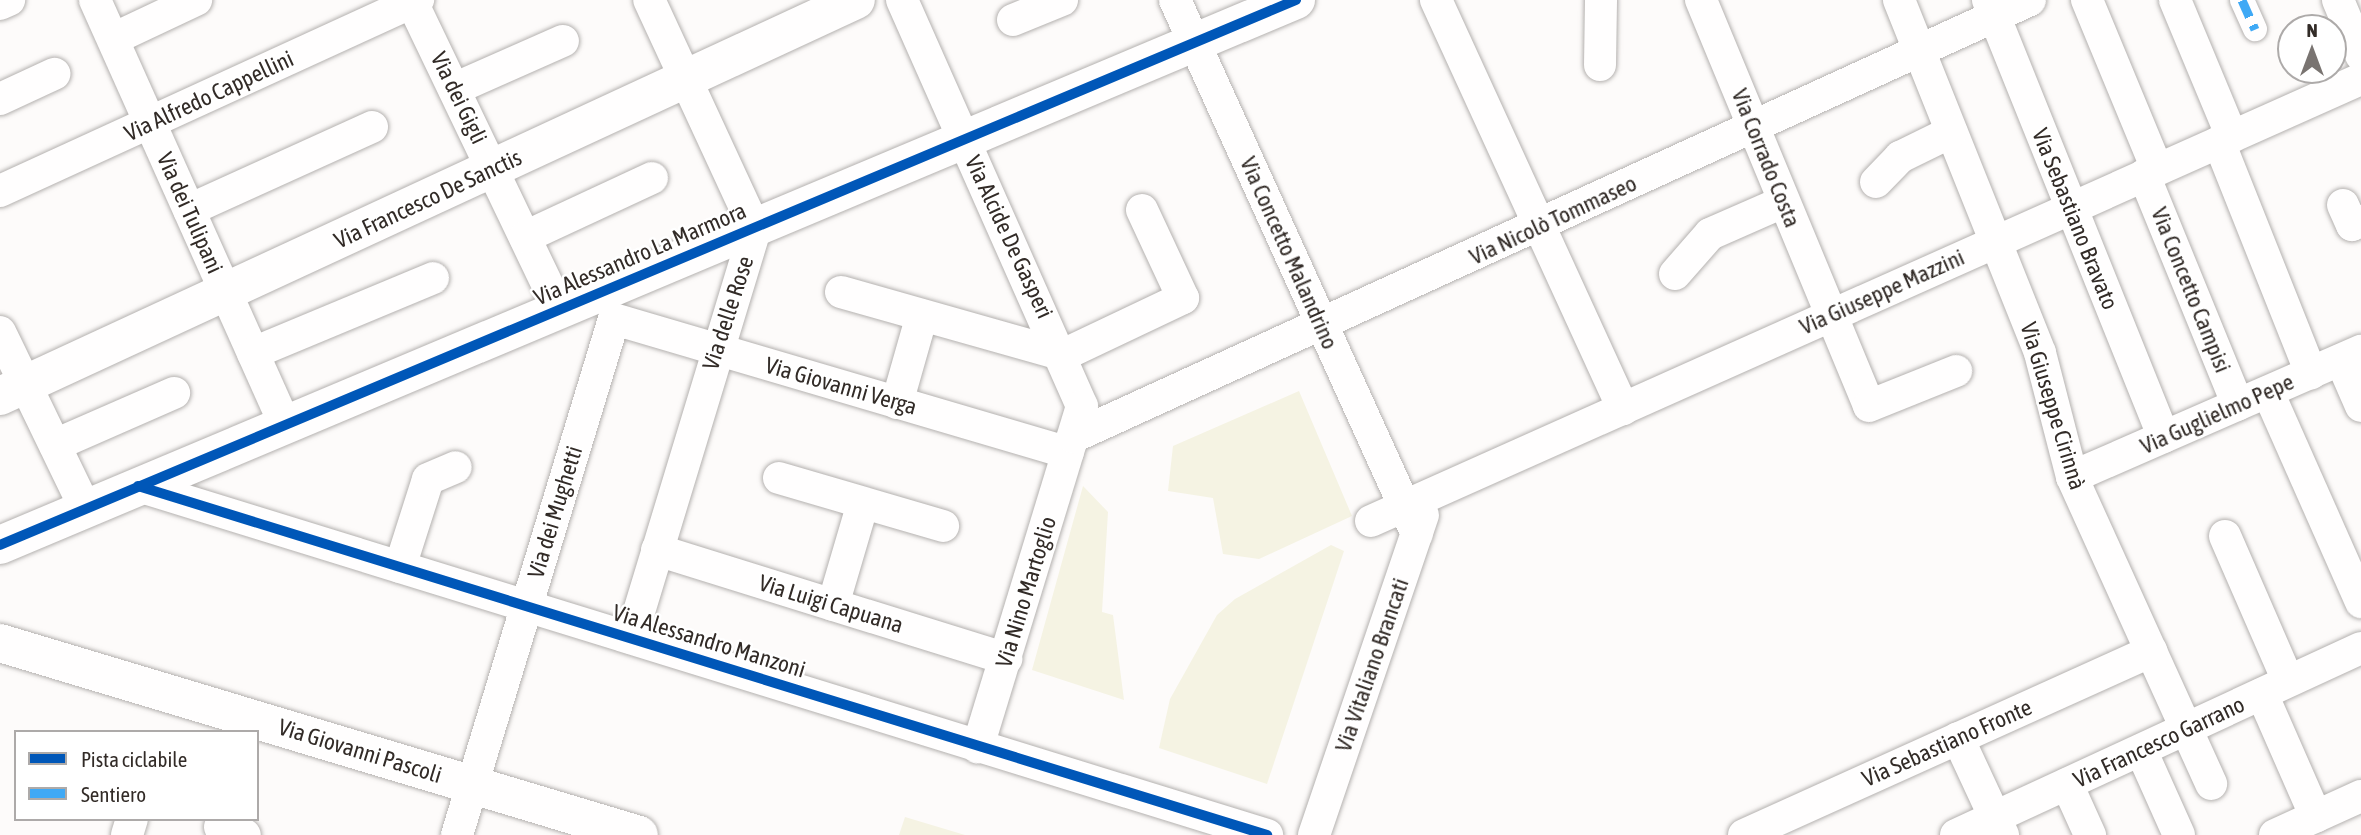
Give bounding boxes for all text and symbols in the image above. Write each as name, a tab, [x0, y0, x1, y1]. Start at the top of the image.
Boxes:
north arrow	[2277, 14, 2347, 84]
text: N	[2306, 19, 2318, 41]
street label: Via Alfredo Cappellini	[120, 45, 298, 147]
street label: Via dei Gigli	[425, 47, 493, 149]
street label: Via Corrado Costa	[1726, 85, 1806, 231]
street label: Via Sebastiano Bravato	[2026, 124, 2124, 314]
street label: Via Francesco De Sanctis	[330, 144, 526, 254]
street label: Via dei Tulipani	[151, 148, 229, 278]
street label: Via Alcide De Gasperi	[959, 151, 1059, 323]
street label: Via Concetto Malandrino	[1234, 153, 1344, 353]
street label: Via Nicolò Tommaseo	[1465, 169, 1641, 271]
street label: Via Alessandro La Marmora	[530, 197, 750, 311]
street label: Via Concetto Campisi	[2145, 203, 2237, 377]
street label: Via Giuseppe Mazzini	[1795, 243, 1969, 341]
street label: Via delle Rose	[697, 253, 759, 373]
street label: Via Giuseppe Cirinnà	[2014, 319, 2092, 493]
street label: Via Giovanni Verga	[762, 351, 920, 421]
street label: Via Guglielmo Pepe	[2136, 368, 2298, 460]
street label: Via dei Mughetti	[522, 443, 588, 581]
street label: Via Nino Martoglio	[990, 513, 1062, 671]
street label: Via Luigi Capuana	[755, 569, 907, 639]
street label: Via Vitaliano Brancati	[1329, 575, 1415, 755]
street label: Via Alessandro Manzoni	[609, 599, 809, 683]
street label: Via Francesco Garrano	[2069, 690, 2249, 794]
street label: Via Sebastiano Fronte	[1858, 693, 2036, 793]
street label: Via Giovanni Pascoli	[275, 713, 445, 789]
legend	[14, 730, 259, 821]
text: Pista ciclabile	[81, 747, 187, 771]
text: Sentiero	[81, 782, 146, 806]

